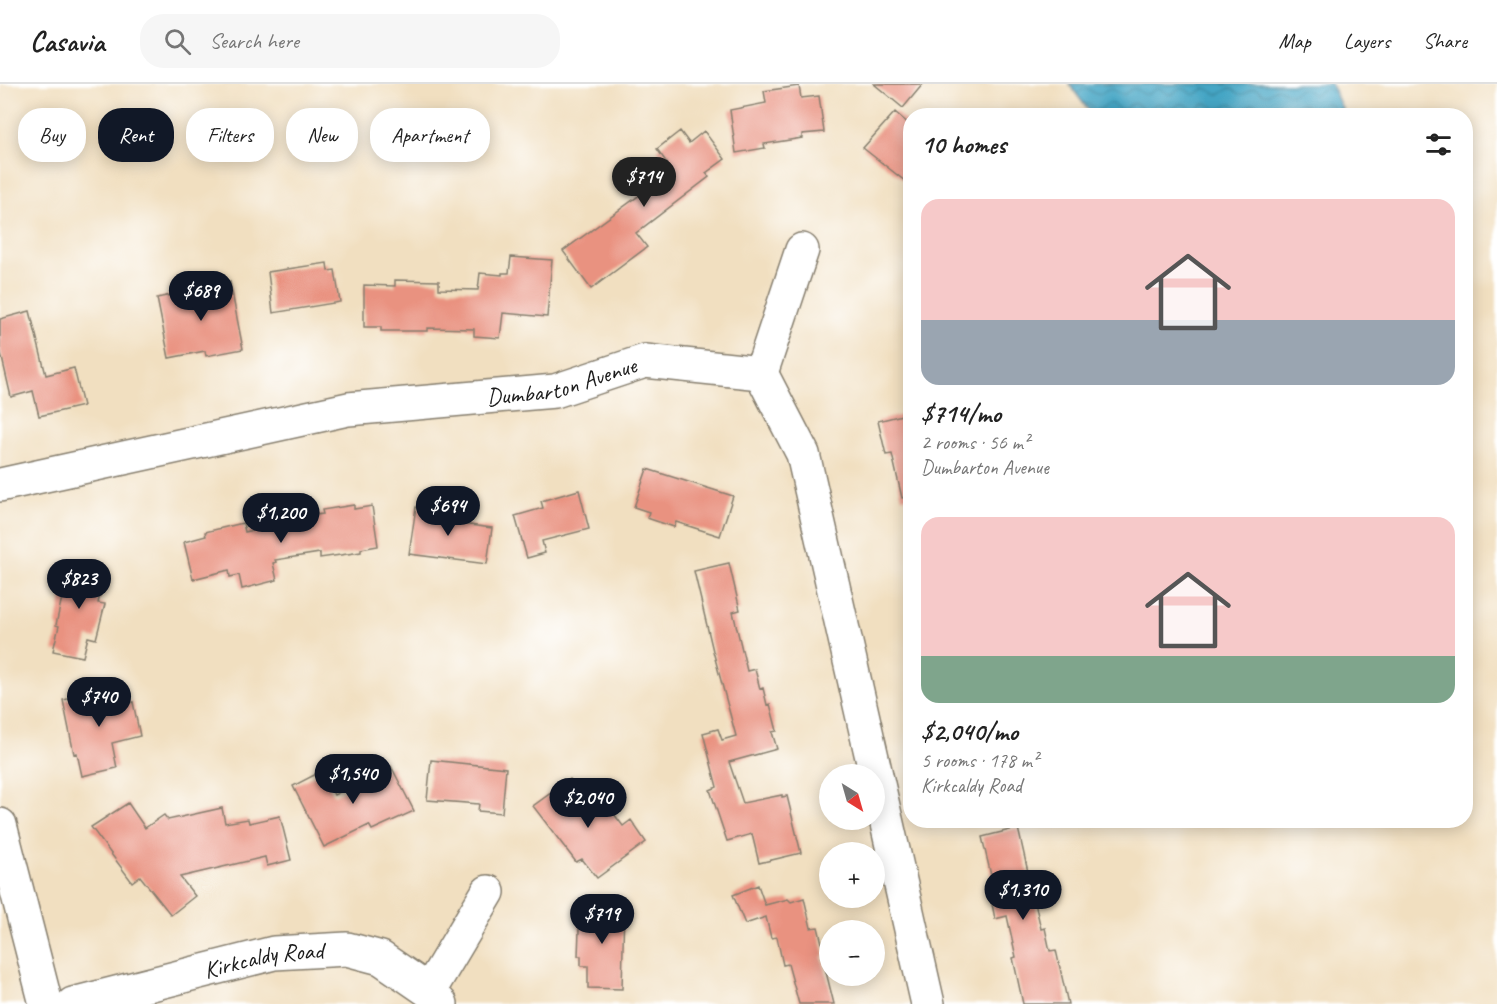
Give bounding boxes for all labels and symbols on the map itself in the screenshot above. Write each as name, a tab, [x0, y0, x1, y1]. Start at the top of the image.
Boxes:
pin: $714	[608, 157, 680, 208]
pin: $689	[165, 271, 237, 322]
street label: Dumbarton Avenue	[485, 349, 642, 412]
pin: $694	[412, 486, 484, 537]
pin: $1,200	[232, 493, 330, 544]
pin: $823	[43, 559, 115, 610]
pin: $740	[63, 677, 135, 728]
pin: $1,540	[304, 754, 402, 805]
north arrow	[819, 764, 885, 830]
pin: $2,040	[539, 778, 637, 829]
pin: $1,310	[974, 870, 1072, 921]
pin: $719	[566, 894, 638, 945]
street label: Kirkcaldy Road	[201, 935, 328, 985]

